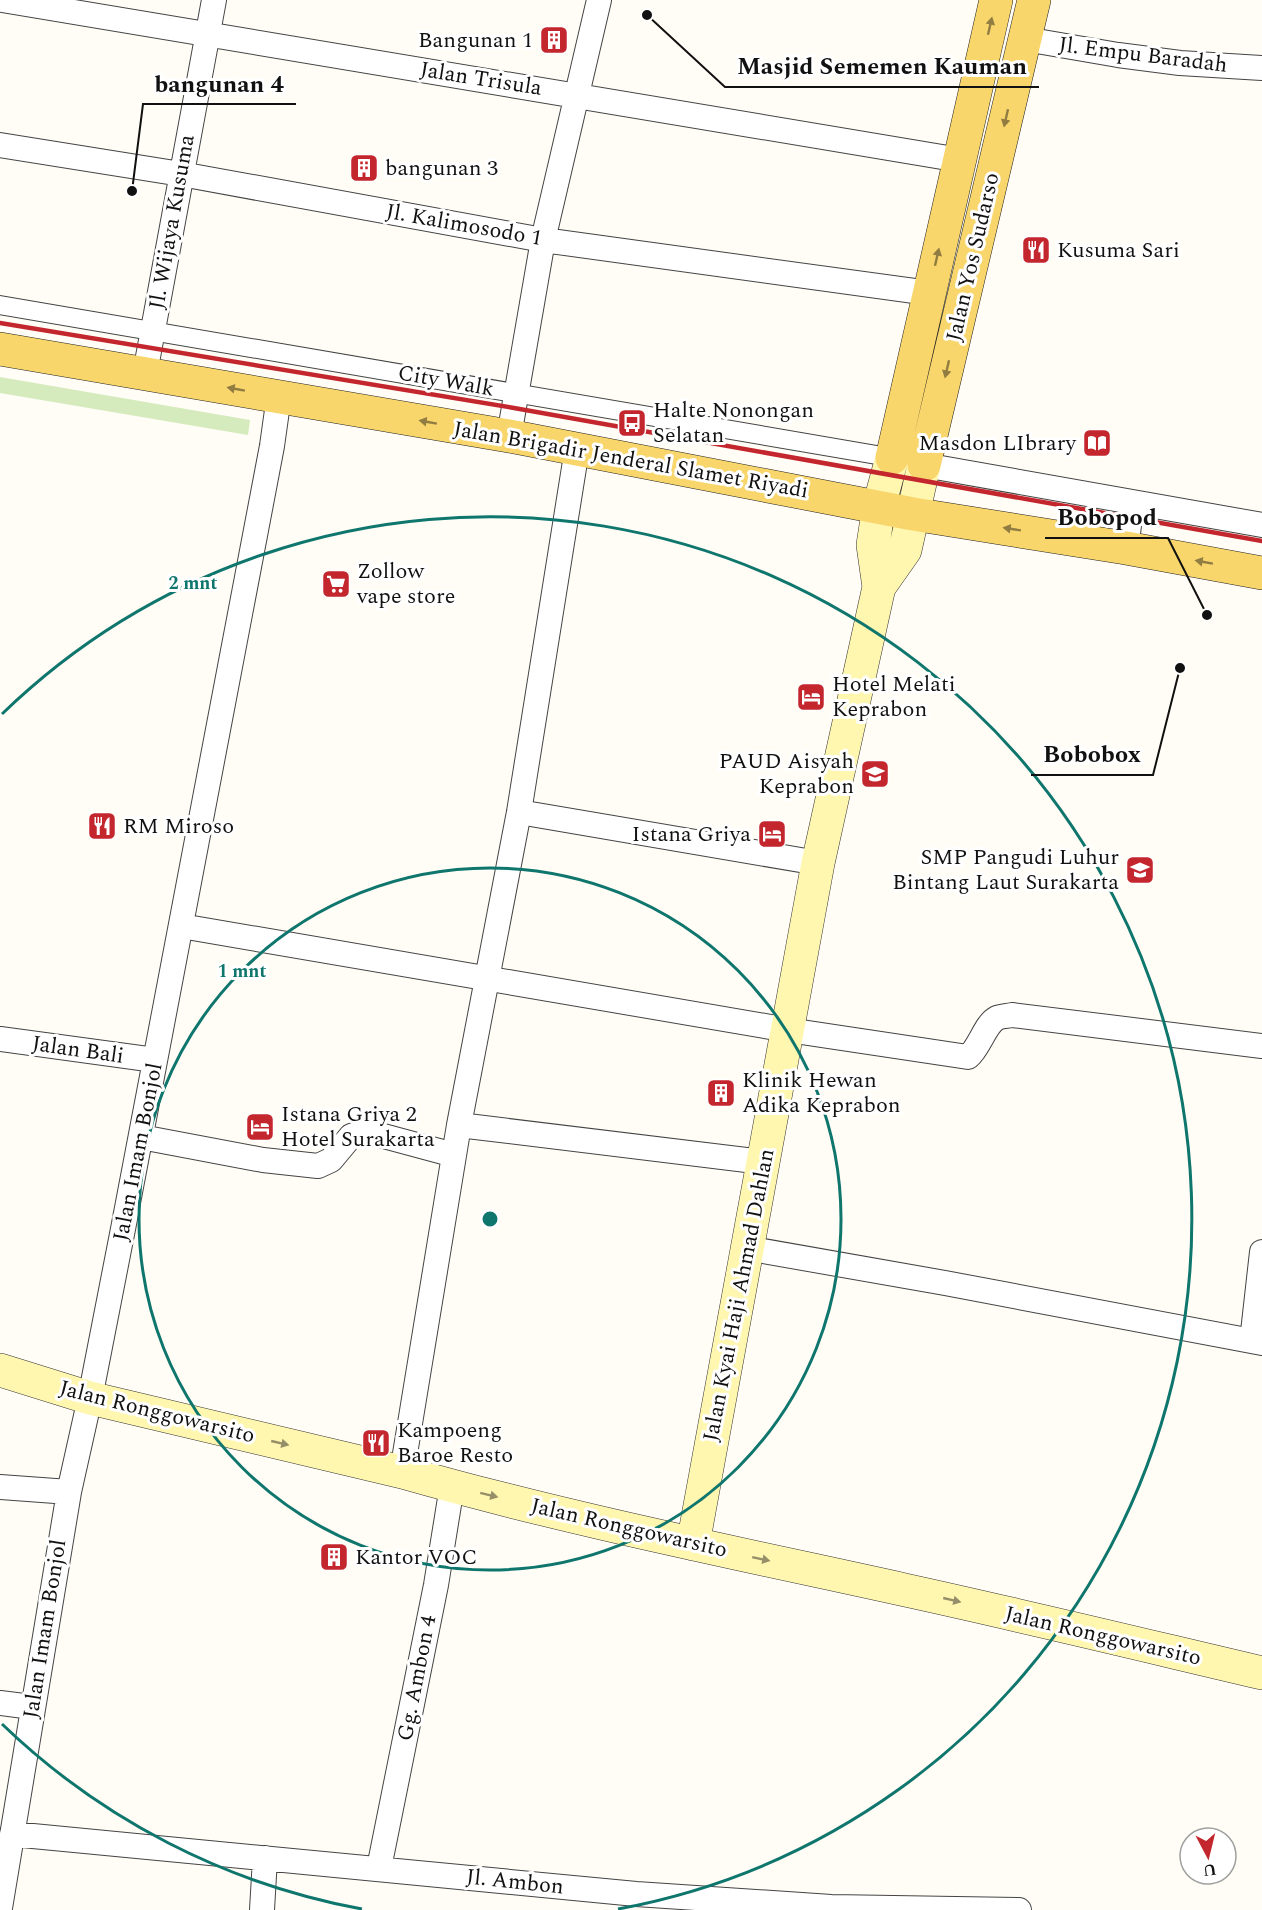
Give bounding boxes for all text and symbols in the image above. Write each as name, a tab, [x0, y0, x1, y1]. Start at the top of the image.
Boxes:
one-way arrow	[985, 17, 995, 35]
place label: Bangunan 1	[418, 24, 533, 57]
building icon: Bangunan 1	[538, 24, 570, 56]
street label: Jl. Empu Baradah	[1057, 28, 1229, 82]
callout: Masjid Sememen Kauman	[725, 45, 1039, 87]
text: Masjid Sememen Kauman	[737, 49, 1027, 85]
street label: Jalan Trisula	[418, 53, 545, 105]
callout: bangunan 4	[143, 62, 296, 104]
text: bangunan 4	[154, 67, 284, 103]
one-way arrow	[1001, 109, 1010, 128]
street label: Jl. Wijaya Kusuma	[140, 132, 204, 312]
building icon: bangunan 3	[348, 152, 380, 184]
place label: bangunan 3	[385, 152, 498, 185]
street label: Jalan Yos Sudarso	[938, 169, 1008, 345]
street label: Jl. Kalimosodo 1	[383, 195, 545, 255]
restaurant icon: Kusuma Sari	[1020, 234, 1052, 266]
place label: Kusuma Sari	[1057, 234, 1180, 267]
one-way arrow	[933, 248, 943, 266]
street label: City Walk	[395, 356, 497, 406]
one-way arrow	[941, 360, 951, 379]
one-way arrow	[226, 384, 245, 393]
place label: Halte Nonongan Selatan	[653, 394, 814, 452]
bus stop icon: Halte Nonongan Selatan	[616, 407, 648, 439]
street label: Jalan Brigadir Jenderal Slamet Riyadi	[451, 412, 811, 508]
one-way arrow	[418, 418, 437, 427]
place label: Masdon LIbrary	[919, 427, 1077, 460]
library icon: Masdon LIbrary	[1081, 427, 1113, 459]
callout: Bobopod	[1045, 496, 1168, 538]
text: Bobopod	[1057, 500, 1157, 536]
one-way arrow	[1003, 525, 1022, 534]
place label: Zollow vape store	[356, 555, 455, 613]
one-way arrow	[1195, 557, 1214, 566]
supermarket icon: Zollow vape store	[320, 568, 352, 600]
text: 2 mnt	[169, 570, 217, 597]
place label: Hotel Melati Keprabon	[832, 668, 956, 726]
hotel icon: Hotel Melati Keprabon	[795, 681, 827, 713]
callout: Bobobox	[1031, 733, 1153, 775]
text: Bobobox	[1043, 737, 1141, 773]
place label: PAUD Aisyah Keprabon	[719, 745, 854, 803]
school or university icon: PAUD Aisyah Keprabon	[859, 758, 891, 790]
restaurant icon: RM Miroso	[86, 810, 118, 842]
place label: RM Miroso	[123, 810, 234, 843]
place label: Istana Griya	[632, 818, 751, 851]
hotel icon: Istana Griya	[756, 818, 788, 850]
place label: SMP Pangudi Luhur Bintang Laut Surakarta	[892, 841, 1119, 899]
school or university icon: SMP Pangudi Luhur Bintang Laut Surakarta	[1124, 854, 1156, 886]
text: 1 mnt	[218, 958, 266, 985]
street label: Jalan Bali	[30, 1027, 126, 1073]
street label: Jalan Imam Bonjol	[105, 1060, 171, 1244]
place label: Klinik Hewan Adika Keprabon	[742, 1064, 901, 1122]
building icon: Klinik Hewan Adika Keprabon	[705, 1077, 737, 1109]
place label: Istana Griya 2 Hotel Surakarta	[281, 1098, 435, 1156]
hotel icon: Istana Griya 2 Hotel Surakarta	[244, 1111, 276, 1143]
street label: Jalan Kyai Haji Ahmad Dahlan	[694, 1146, 784, 1444]
centre of rings	[480, 1209, 500, 1229]
street label: Jalan Ronggowarsito	[56, 1372, 258, 1452]
place label: Kampoeng Baroe Resto	[397, 1414, 513, 1472]
restaurant icon: Kampoeng Baroe Resto	[360, 1427, 392, 1459]
one-way arrow	[271, 1439, 290, 1448]
street label: Jalan Ronggowarsito	[528, 1489, 730, 1567]
one-way arrow	[480, 1491, 499, 1501]
street label: Jalan Imam Bonjol	[15, 1537, 75, 1721]
building icon: Kantor VOC	[318, 1541, 350, 1573]
place label: Kantor VOC	[355, 1541, 477, 1574]
one-way arrow	[752, 1555, 771, 1564]
one-way arrow	[942, 1596, 961, 1606]
street label: Jalan Ronggowarsito	[1002, 1597, 1204, 1675]
street label: Gg. Ambon 4	[389, 1612, 445, 1744]
north arrow	[1178, 1826, 1238, 1886]
text: U	[1202, 1857, 1218, 1883]
street label: Jl. Ambon	[465, 1860, 565, 1904]

